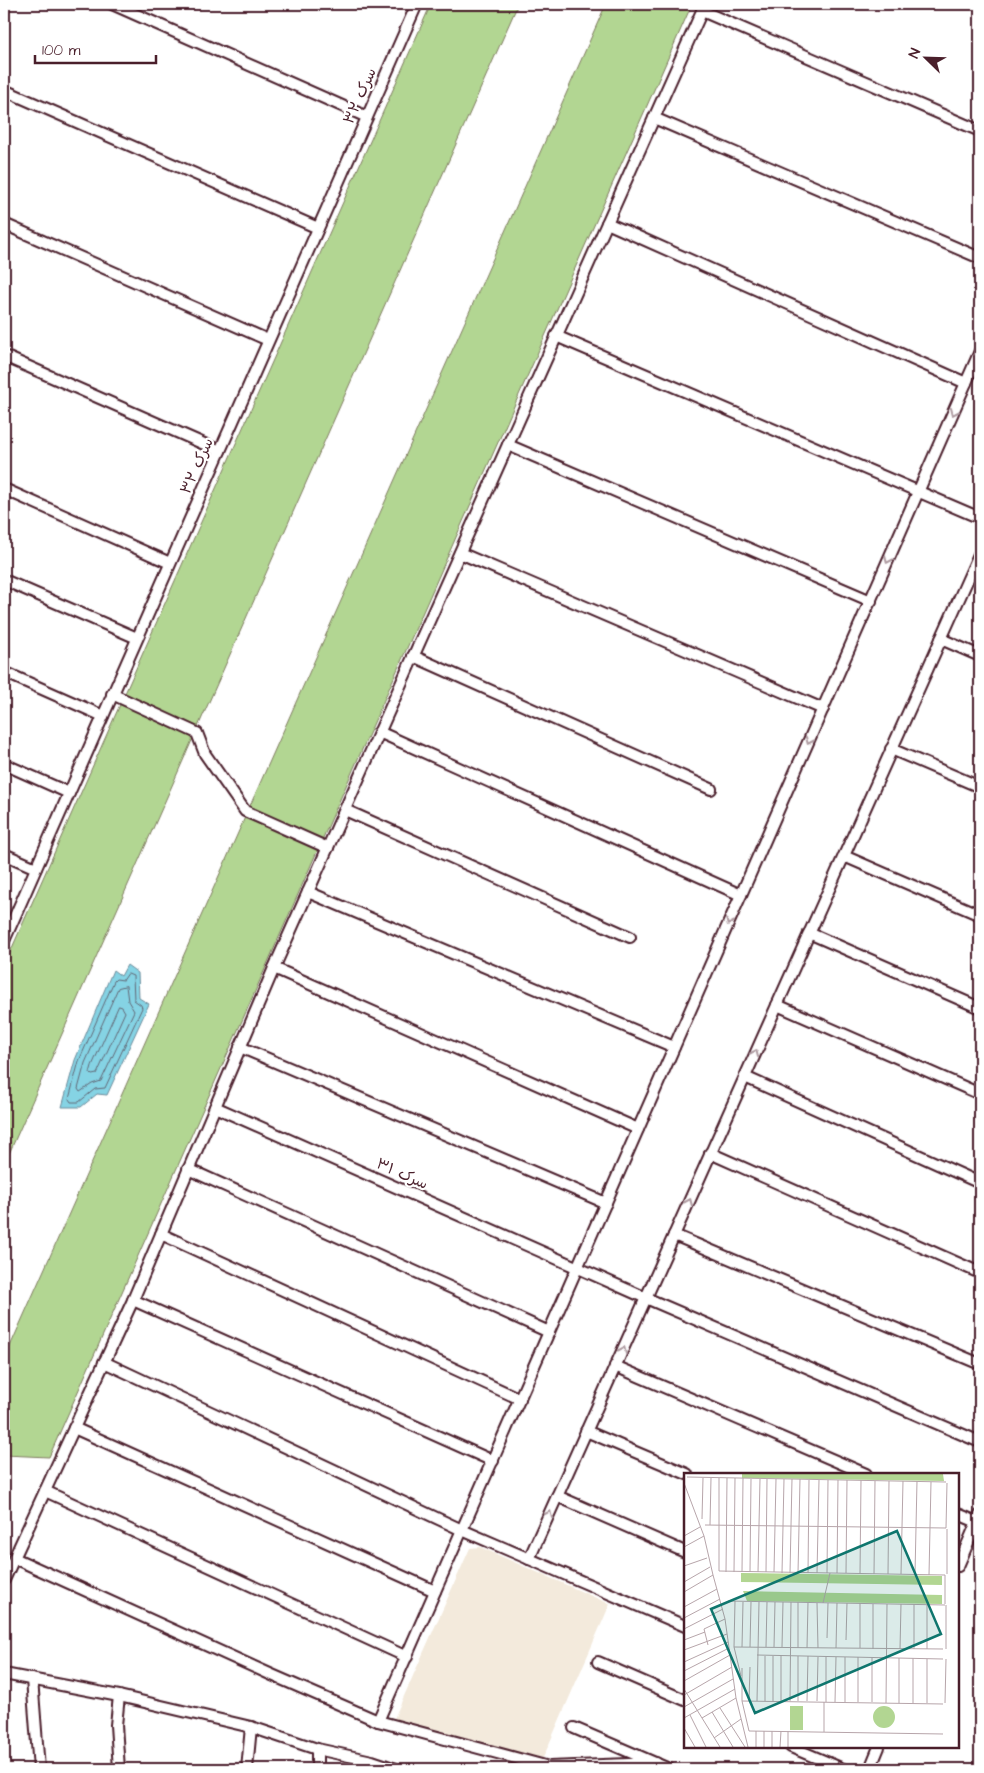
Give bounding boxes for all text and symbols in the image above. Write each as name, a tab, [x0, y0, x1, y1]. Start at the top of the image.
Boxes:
scale bar	[35, 32, 156, 64]
north arrow	[902, 32, 952, 82]
text: 100 m	[42, 40, 81, 61]
text: N	[904, 45, 926, 61]
street label: سرک ۳۲	[338, 65, 382, 127]
one-way arrow	[949, 407, 960, 416]
street label: سرک ۳۲	[175, 435, 219, 497]
one-way arrow	[884, 555, 895, 564]
one-way arrow	[804, 736, 815, 745]
one-way arrow	[725, 917, 736, 926]
one-way arrow	[749, 1049, 760, 1058]
street label: سرک ۳۱	[373, 1153, 431, 1195]
one-way arrow	[682, 1198, 693, 1207]
one-way arrow	[616, 1346, 627, 1355]
inset map	[684, 1473, 959, 1748]
one-way arrow	[543, 1510, 553, 1519]

